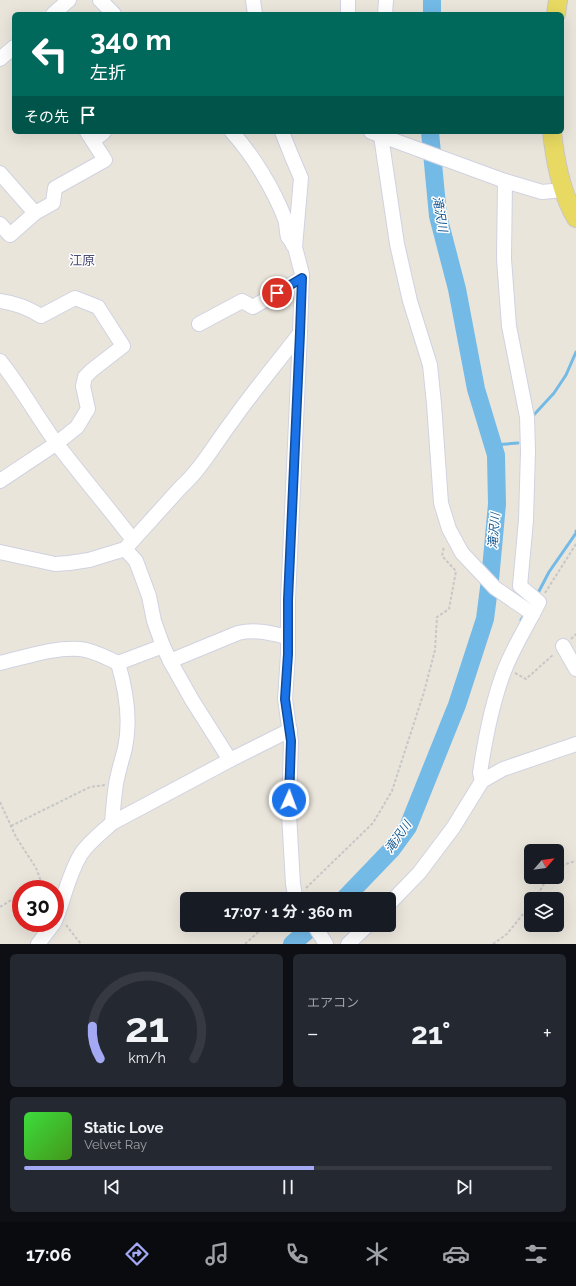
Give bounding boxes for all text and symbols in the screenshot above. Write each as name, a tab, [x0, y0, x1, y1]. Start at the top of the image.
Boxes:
text: 340 m	[90, 24, 172, 57]
icon: left	[24, 28, 76, 80]
text: 左折	[90, 62, 126, 83]
icon: arrive	[77, 104, 99, 126]
text: その先	[24, 108, 69, 126]
water label: 滝沢川	[430, 195, 450, 235]
district label: 江原	[69, 253, 95, 268]
pin	[260, 276, 294, 310]
icon: arrive	[266, 282, 288, 304]
water label: 滝沢川	[485, 510, 503, 550]
position arrow	[268, 779, 310, 821]
water label: 滝沢川	[382, 817, 415, 856]
north arrow	[524, 844, 564, 884]
map controls	[524, 844, 564, 932]
speed limit sign: 30	[12, 880, 64, 932]
button: layers	[524, 892, 564, 932]
text: 17:07 · 1 分 · 360 m	[224, 903, 352, 921]
text: エアコン	[307, 995, 359, 1010]
text: 21	[124, 1002, 169, 1051]
text: 21°	[411, 1016, 451, 1051]
text: −	[307, 1020, 319, 1046]
text: +	[543, 1020, 552, 1046]
text: km/h	[128, 1049, 165, 1065]
text: Static Love	[84, 1119, 163, 1137]
text: Velvet Ray	[84, 1137, 147, 1152]
icon: previous	[101, 1176, 123, 1198]
icon: pause	[277, 1176, 299, 1198]
icon: next	[453, 1176, 475, 1198]
icon: directions	[123, 1240, 151, 1268]
icon: music	[203, 1240, 231, 1268]
icon: phone	[283, 1240, 311, 1268]
icon: climate	[363, 1240, 391, 1268]
icon: car	[442, 1240, 470, 1268]
icon: filters	[522, 1240, 550, 1268]
text: 17:06	[26, 1244, 71, 1265]

